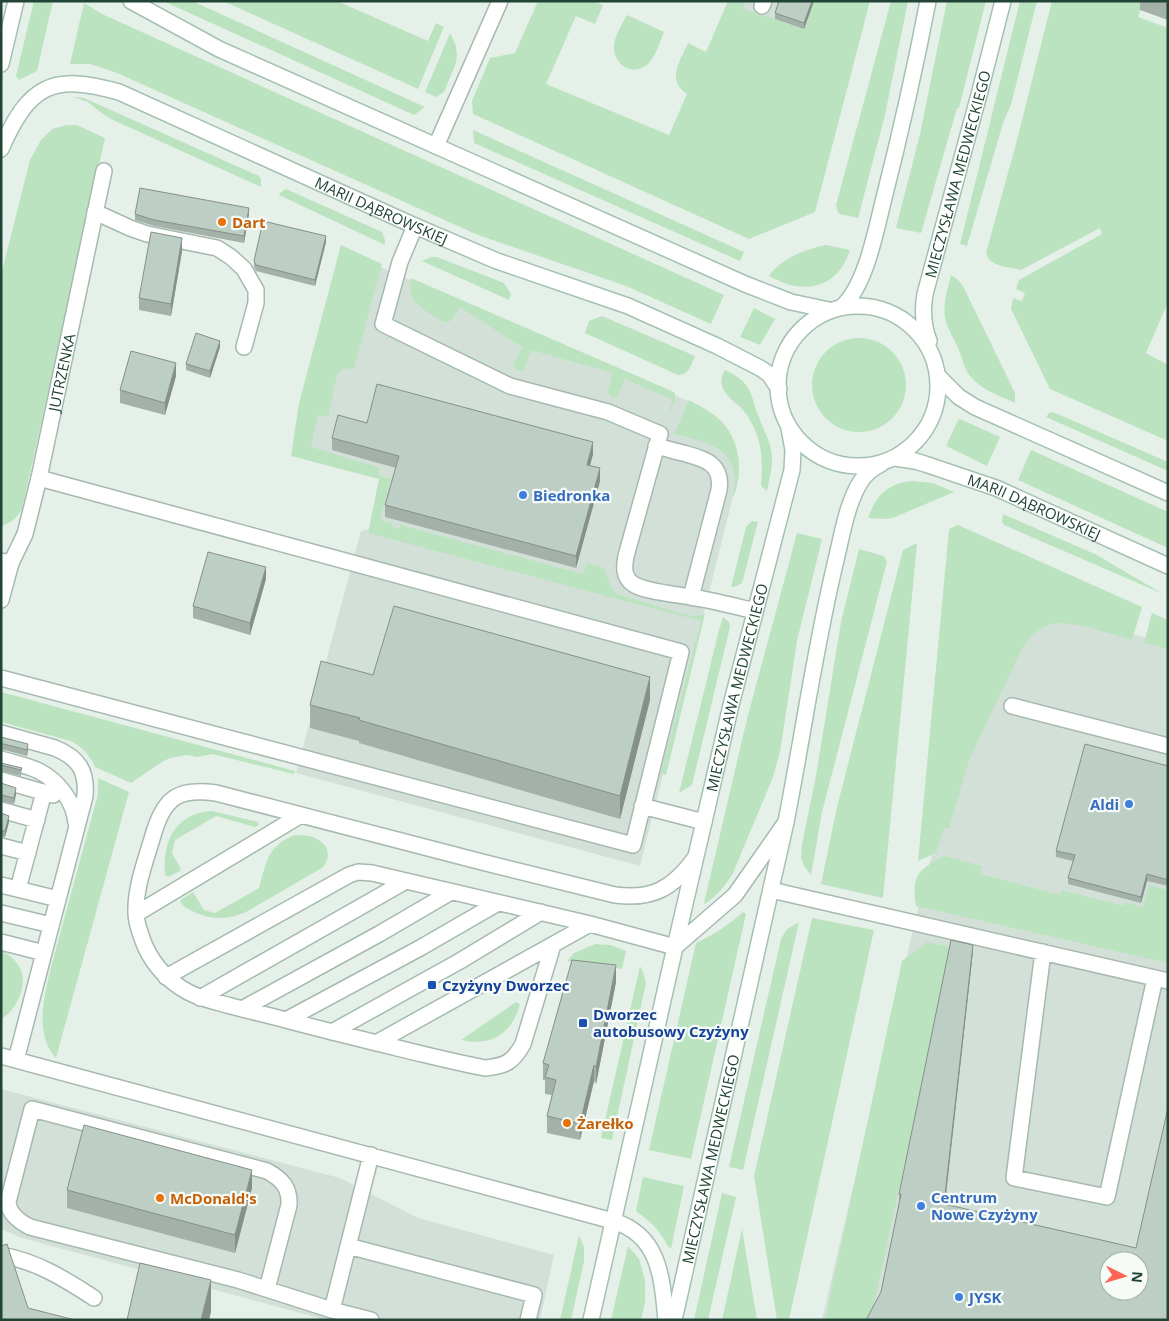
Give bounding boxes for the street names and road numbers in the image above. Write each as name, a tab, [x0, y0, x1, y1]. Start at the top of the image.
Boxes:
street label: MIECZYSŁAWA MEDWECKIEGO	[920, 68, 995, 280]
street label: MARII DĄBROWSKIEJ	[312, 172, 451, 249]
street label: JUTRZENKA	[43, 331, 79, 415]
street label: MARII DĄBROWSKIEJ	[965, 469, 1104, 544]
street label: MIECZYSŁAWA MEDWECKIEGO	[701, 581, 772, 794]
street label: MIECZYSŁAWA MEDWECKIEGO	[677, 1052, 743, 1266]

